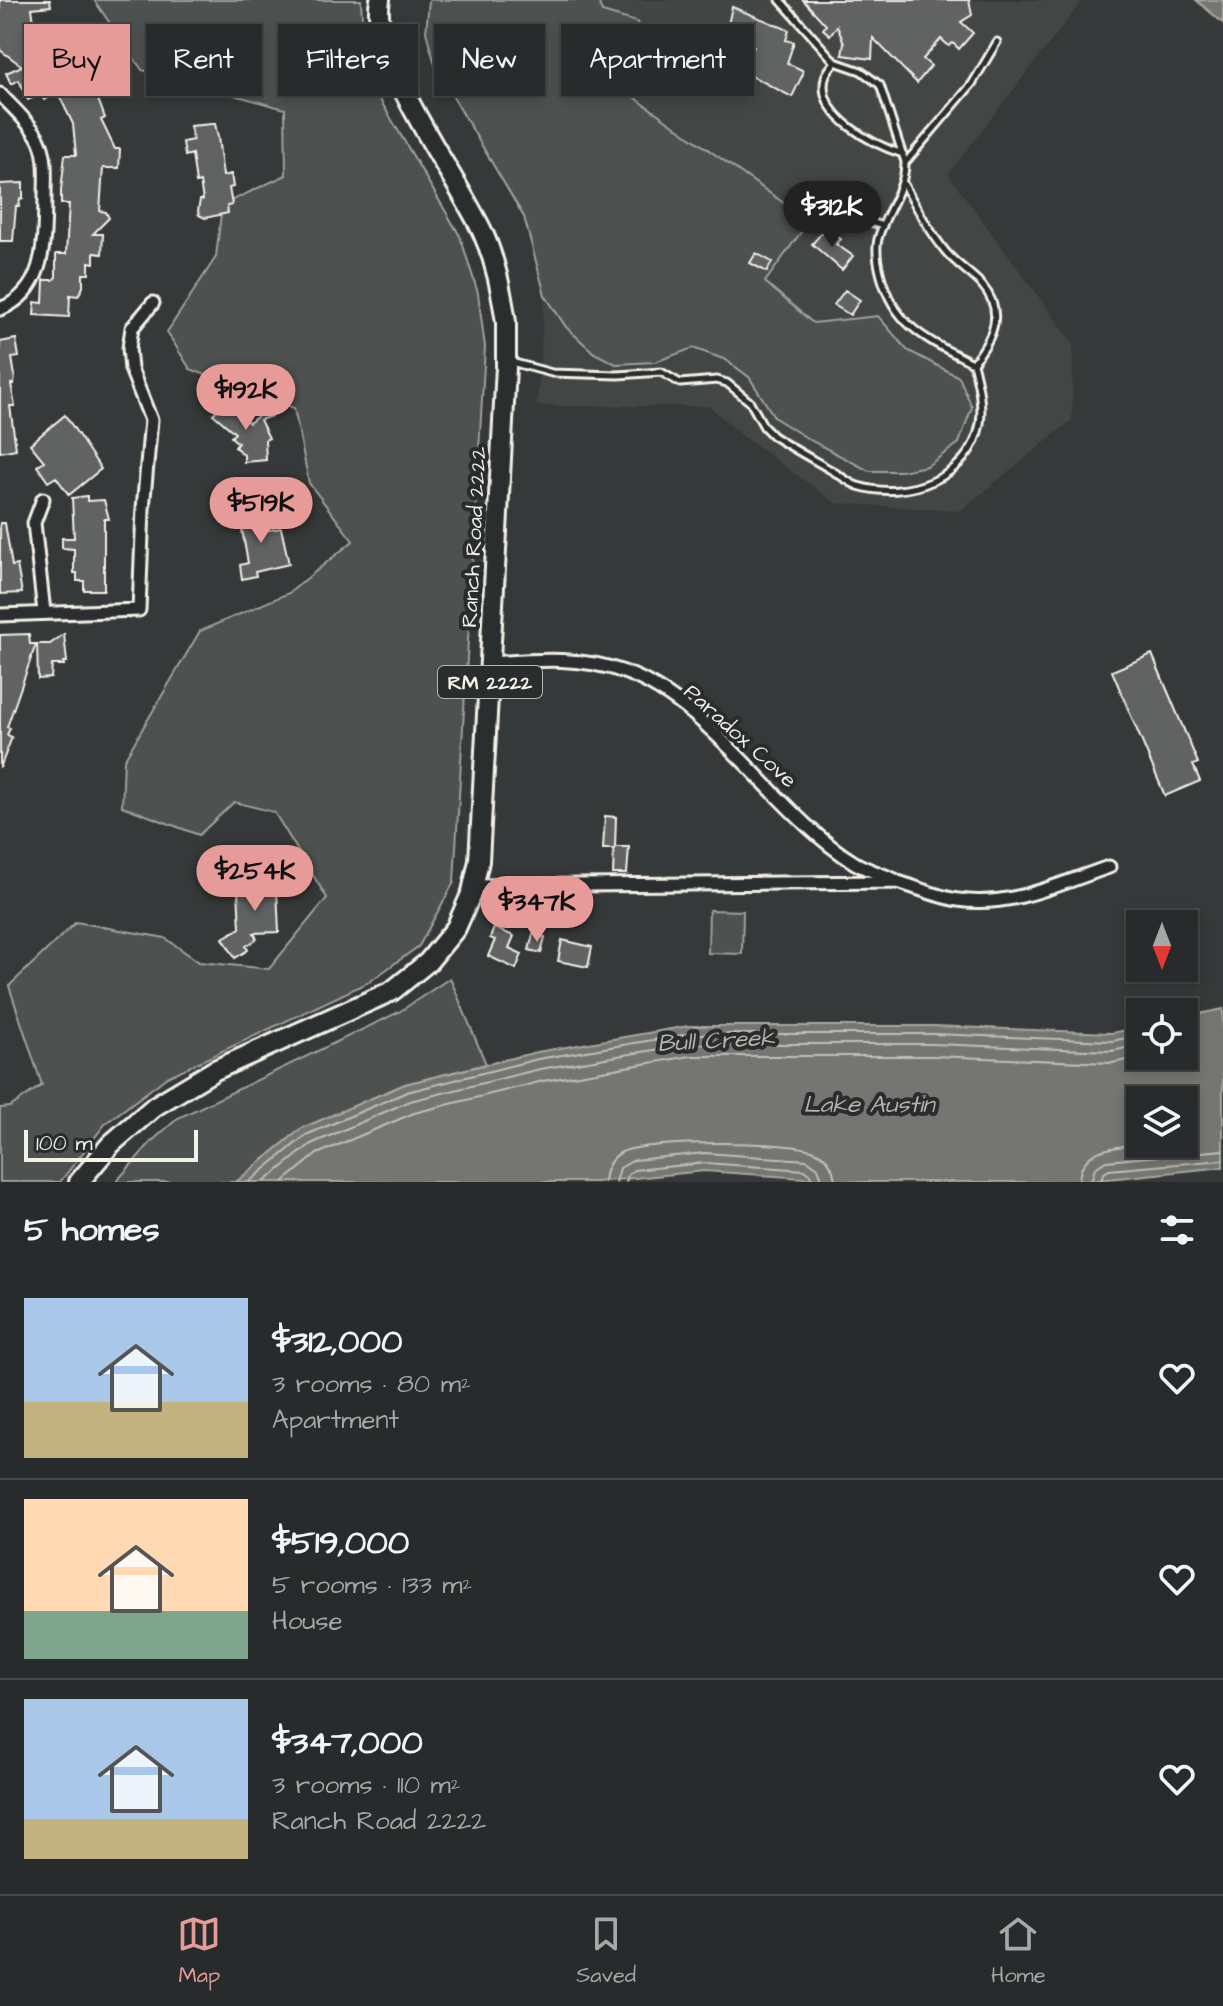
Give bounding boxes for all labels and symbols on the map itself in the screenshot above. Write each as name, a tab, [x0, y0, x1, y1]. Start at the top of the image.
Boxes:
pin: $312K	[776, 181, 888, 249]
pin: $192K	[190, 364, 302, 432]
street label: Ranch Road 2222	[454, 445, 495, 628]
pin: $519K	[205, 477, 317, 545]
road number: RM 2222	[438, 666, 542, 698]
street label: Paradox Cove	[677, 677, 803, 795]
pin: $254K	[199, 845, 311, 913]
pin: $347K	[481, 876, 593, 944]
north arrow	[1126, 910, 1198, 982]
water label: Bull Creek	[657, 1021, 777, 1061]
water label: Lake Austin	[803, 1088, 937, 1122]
scale bar	[24, 1126, 198, 1162]

